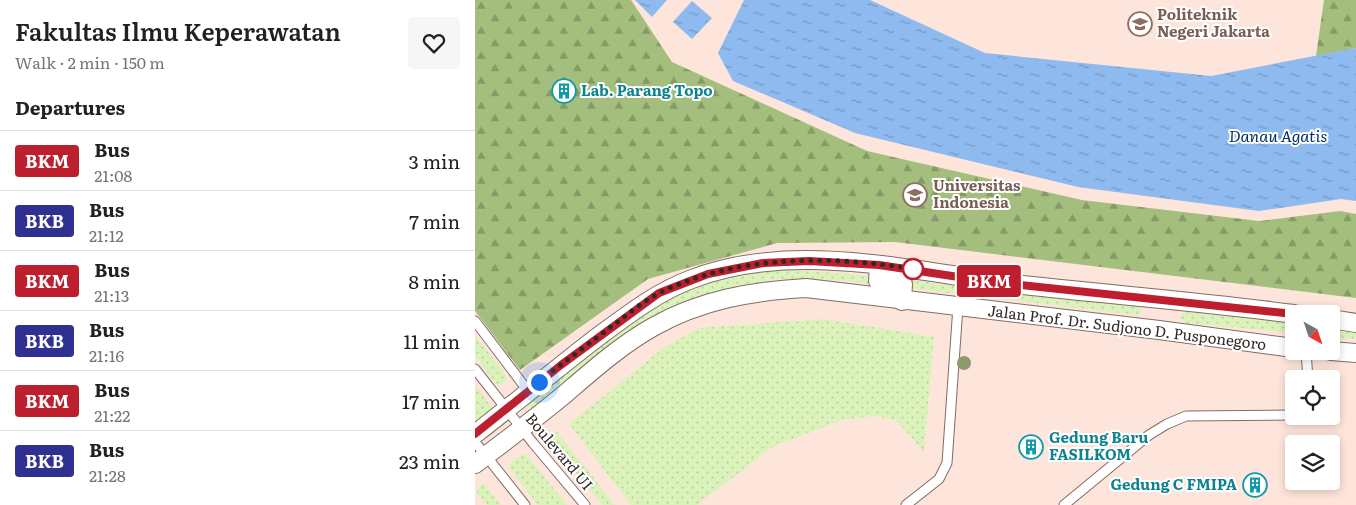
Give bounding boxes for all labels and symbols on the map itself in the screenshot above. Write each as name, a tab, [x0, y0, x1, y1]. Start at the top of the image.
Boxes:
place label: Politeknik Negeri Jakarta	[1157, 2, 1270, 42]
school or university icon: Politeknik Negeri Jakarta	[1127, 11, 1153, 37]
building icon: Lab. Parang Topo	[551, 78, 577, 104]
place label: Lab. Parang Topo	[581, 78, 713, 101]
water label: Danau Agatis	[1229, 123, 1327, 147]
place label: Universitas Indonesia	[933, 173, 1021, 213]
school or university icon: Universitas Indonesia	[902, 182, 928, 208]
unlabelled marker	[902, 258, 924, 280]
line badge: BKM	[960, 265, 1018, 297]
street label: Jalan Prof. Dr. Sudjono D. Pusponegoro	[987, 298, 1268, 355]
north arrow	[1285, 305, 1340, 360]
your location	[527, 370, 552, 395]
street label: Boulevard UI	[521, 407, 599, 495]
place label: Gedung Baru FASILKOM	[1049, 425, 1148, 465]
building icon: Gedung Baru FASILKOM	[1018, 434, 1044, 460]
place label: Gedung C FMIPA	[1110, 472, 1238, 495]
building icon: Gedung C FMIPA	[1242, 472, 1268, 498]

